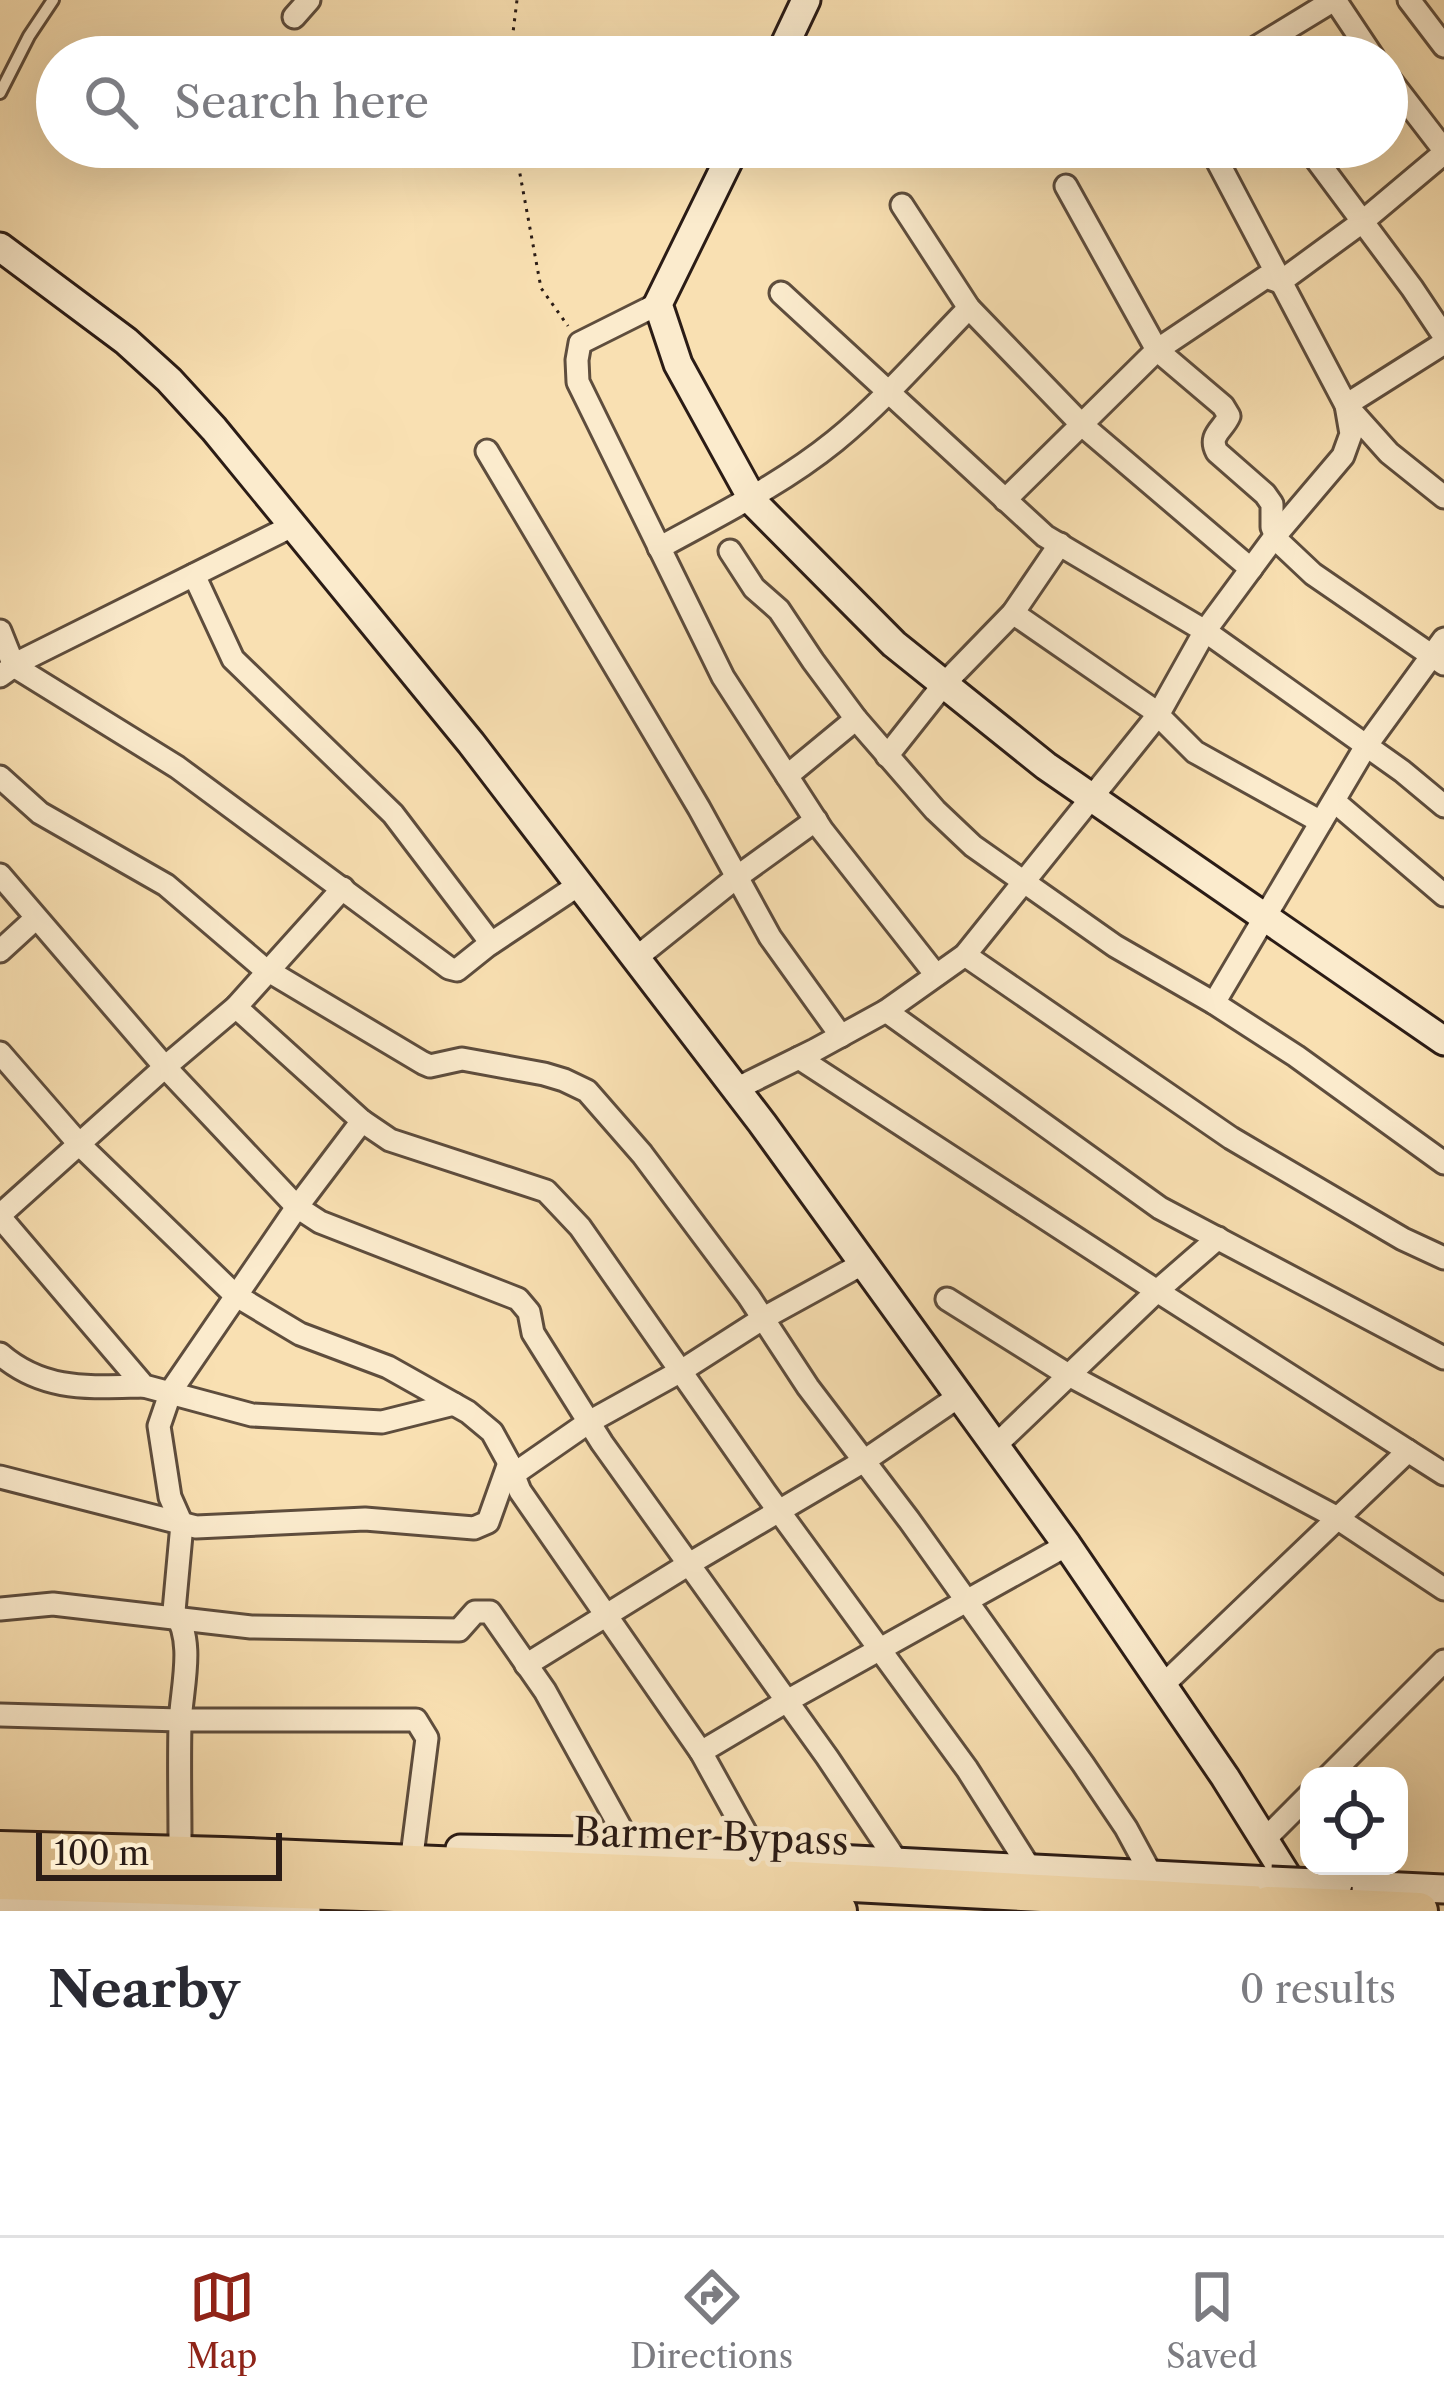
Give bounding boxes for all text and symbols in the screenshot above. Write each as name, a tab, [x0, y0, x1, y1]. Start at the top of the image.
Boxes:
search box	[36, 36, 1408, 168]
icon: search	[78, 69, 144, 135]
text: Search here	[174, 74, 429, 130]
map controls	[1300, 1767, 1408, 1875]
button: locate	[1300, 1767, 1408, 1875]
street label: Barmer Bypass	[572, 1807, 850, 1865]
scale bar	[36, 1827, 282, 1880]
text: 100 m	[54, 1833, 149, 1874]
text: Nearby	[48, 1958, 240, 2020]
text: 0 results	[1240, 1965, 1396, 2013]
tab: Map	[186, 2264, 257, 2377]
tab: Directions	[630, 2264, 793, 2377]
tab: Saved	[1166, 2264, 1258, 2377]

